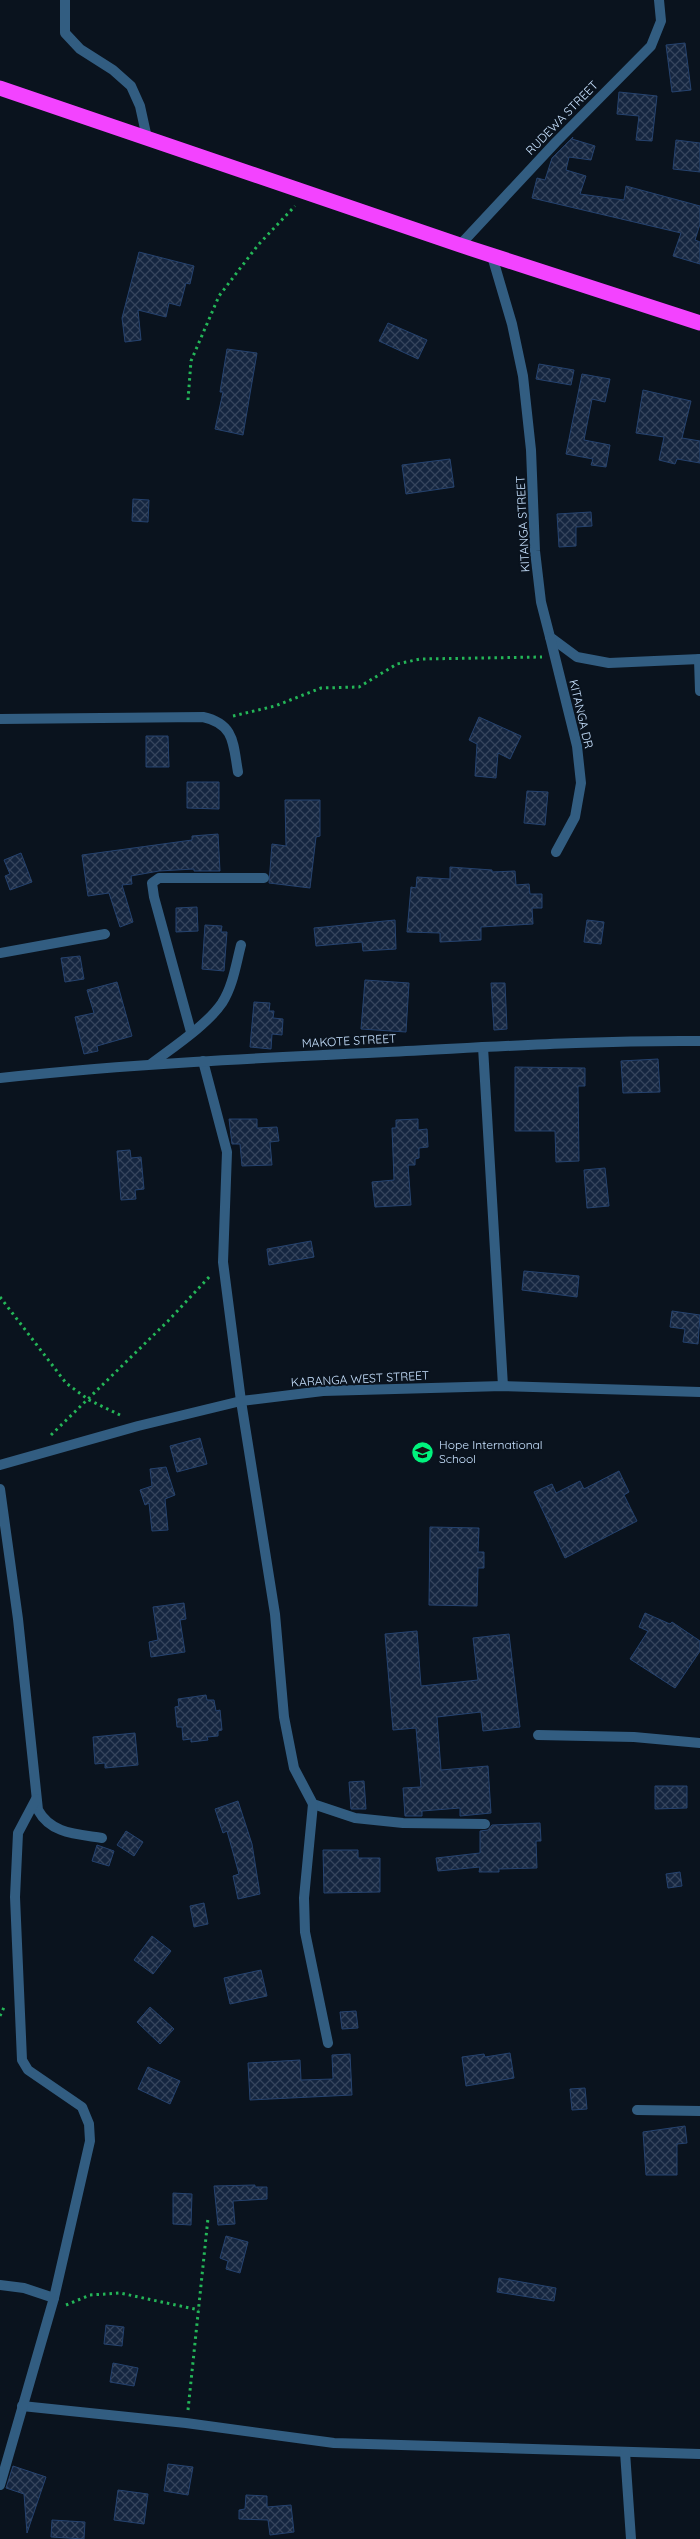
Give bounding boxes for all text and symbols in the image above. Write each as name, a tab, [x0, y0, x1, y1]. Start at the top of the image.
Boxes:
street label: RUDEWA STREET	[522, 77, 601, 158]
street label: KITANGA STREET	[512, 475, 533, 573]
street label: KITANGA DR	[566, 678, 597, 750]
street label: MAKOTE STREET	[301, 1031, 397, 1050]
street label: KARANGA WEST STREET	[290, 1367, 429, 1390]
place label: Hope International School	[439, 1437, 543, 1466]
school or university icon: Hope International School	[411, 1440, 435, 1464]

